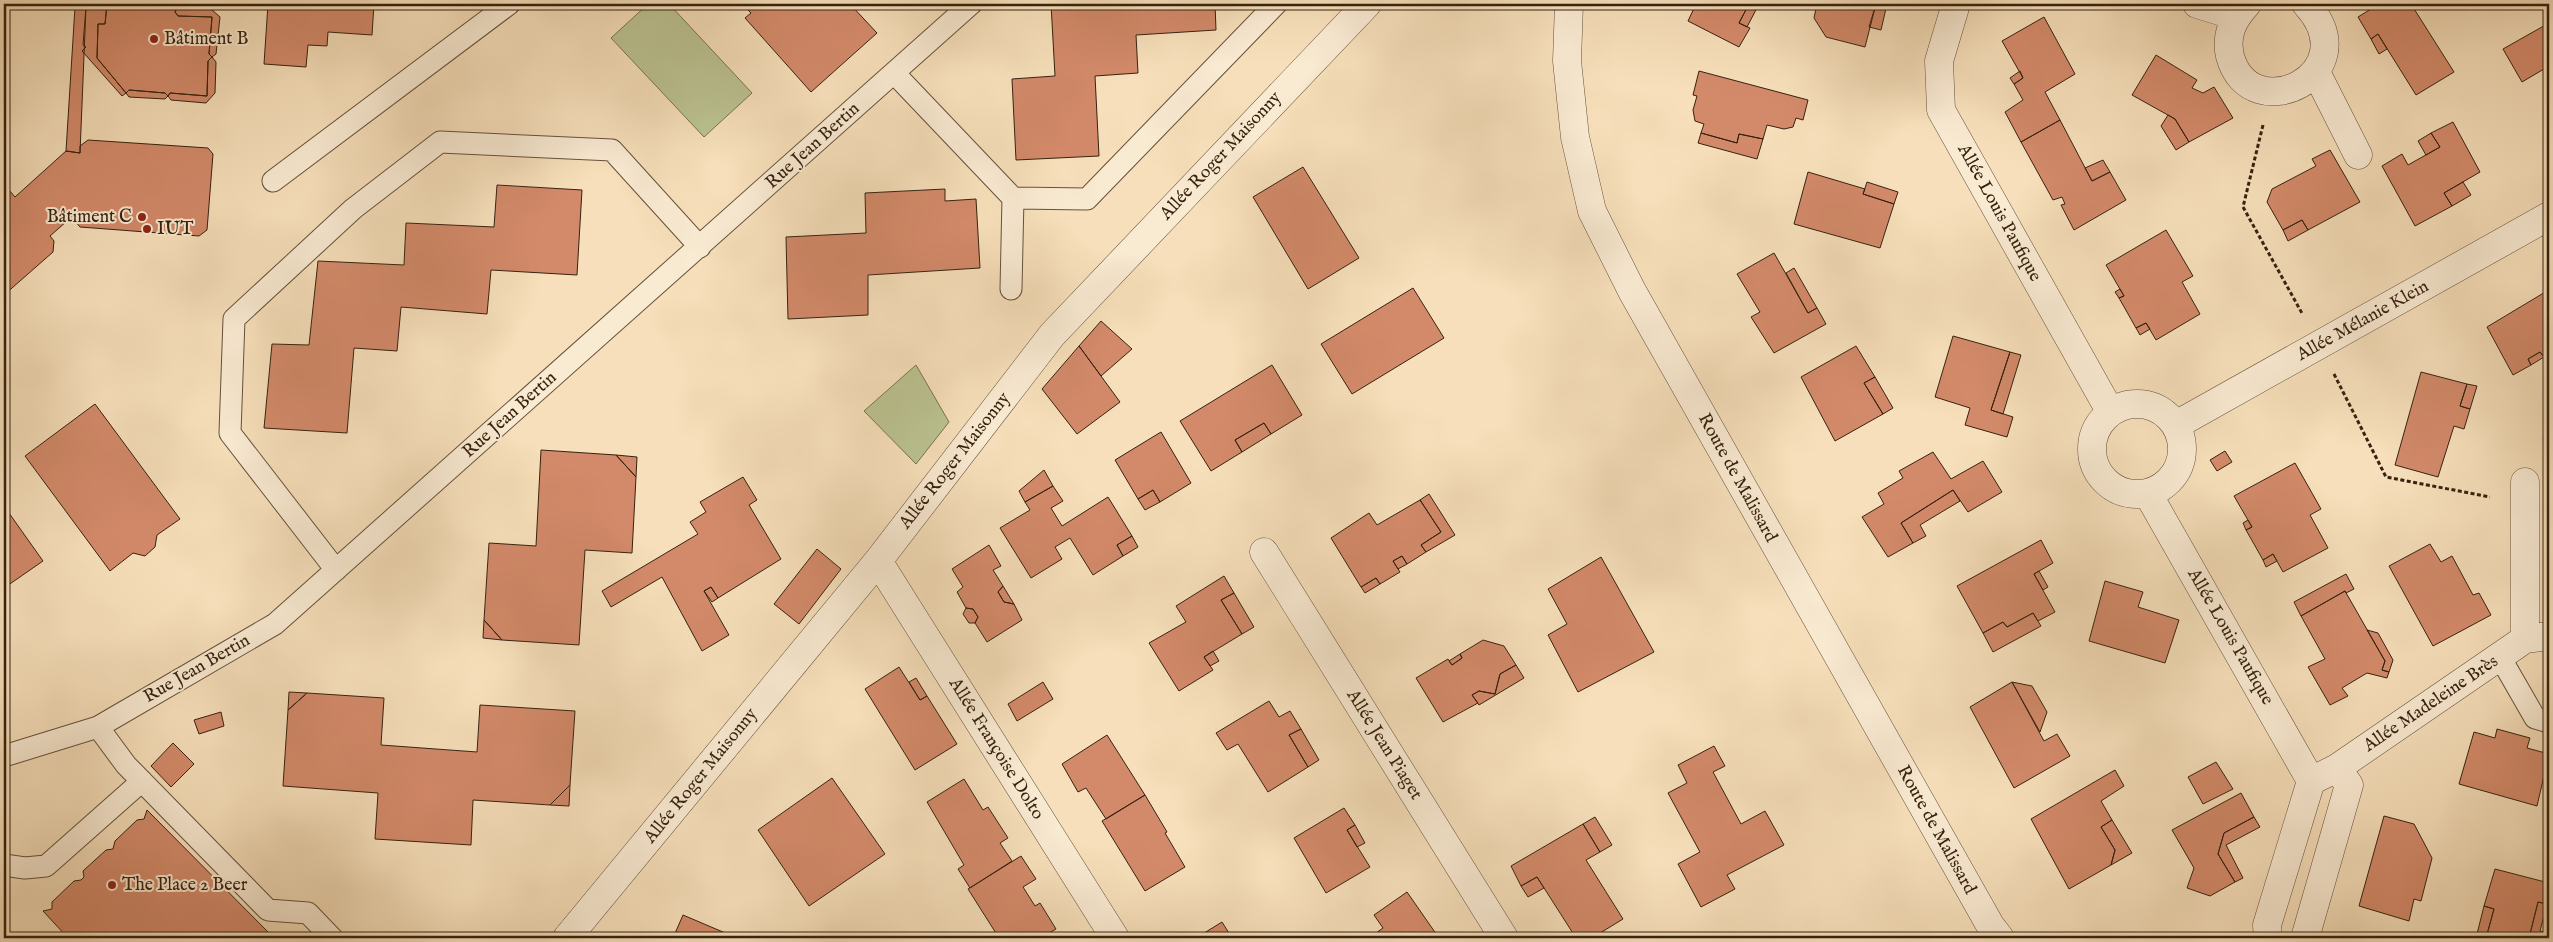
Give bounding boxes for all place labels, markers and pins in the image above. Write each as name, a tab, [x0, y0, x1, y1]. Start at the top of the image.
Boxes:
place label: Bâtiment B	[164, 28, 248, 51]
marker: Bâtiment B	[148, 33, 160, 45]
place label: Bâtiment C	[47, 206, 132, 229]
marker: Bâtiment C	[136, 211, 148, 223]
place label: IUT	[157, 218, 193, 241]
marker: IUT	[141, 223, 153, 235]
place label: The Place 2 Beer	[122, 874, 248, 897]
marker: The Place 2 Beer	[106, 879, 118, 891]

